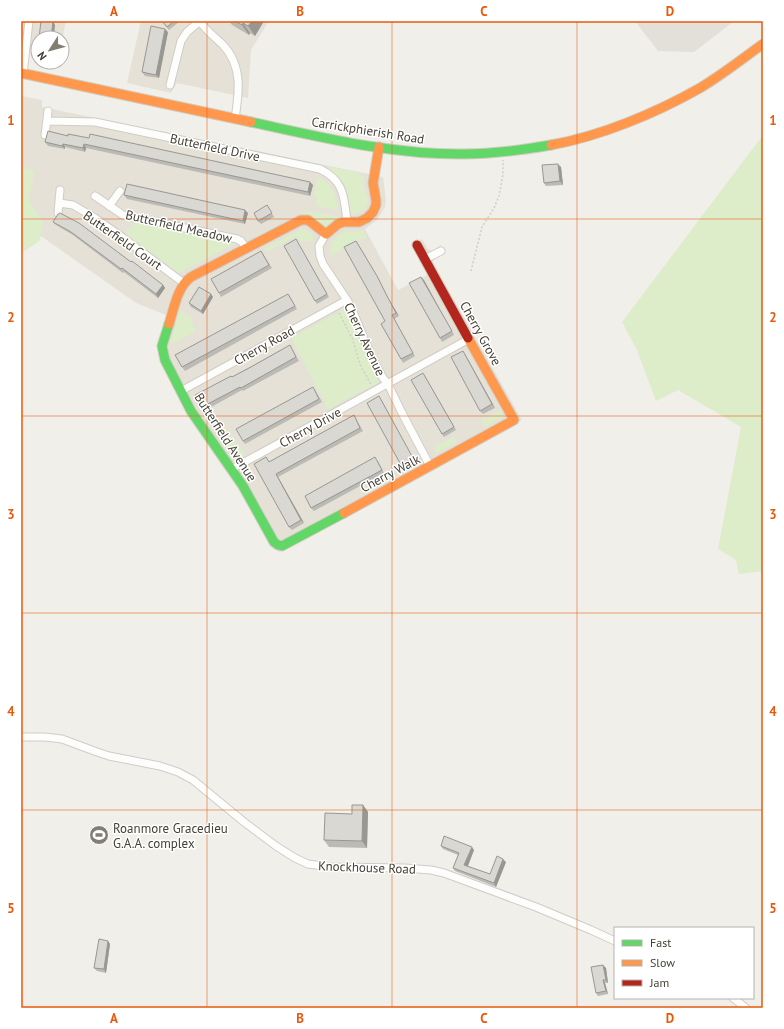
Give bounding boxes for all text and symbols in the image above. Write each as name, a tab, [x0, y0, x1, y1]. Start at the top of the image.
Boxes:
text: A	[110, 3, 118, 20]
text: B	[296, 3, 304, 20]
text: C	[480, 3, 488, 20]
text: D	[666, 3, 674, 20]
north arrow	[30, 30, 70, 70]
text: N	[34, 49, 50, 63]
text: 1	[7, 112, 15, 129]
text: 1	[769, 112, 777, 129]
street label: Carrickphierish Road	[310, 113, 425, 148]
street label: Butterfield Drive	[168, 130, 261, 165]
street label: Butterfield Meadow	[124, 206, 234, 247]
street label: Butterfield Court	[80, 207, 166, 274]
street label: Cherry Grove	[456, 298, 505, 368]
street label: Cherry Avenue	[340, 300, 389, 379]
text: 2	[7, 309, 15, 326]
text: 2	[769, 309, 777, 326]
street label: Cherry Road	[231, 322, 297, 369]
street label: Butterfield Avenue	[191, 390, 261, 485]
street label: Cherry Drive	[276, 403, 344, 451]
street label: Cherry Walk	[357, 450, 424, 496]
text: 3	[7, 506, 15, 523]
text: 3	[769, 506, 777, 523]
text: 4	[7, 703, 15, 720]
text: 4	[769, 703, 777, 720]
place label: Roanmore Gracedieu G.A.A. complex	[113, 820, 228, 852]
sports icon: Roanmore Gracedieu G.A.A. complex	[88, 824, 110, 846]
street label: Knockhouse Road	[318, 857, 416, 878]
text: 5	[7, 900, 15, 917]
text: 5	[769, 900, 777, 917]
legend	[614, 927, 754, 999]
text: Fast	[650, 935, 671, 950]
text: Slow	[650, 955, 675, 970]
text: Jam	[649, 975, 669, 990]
text: A	[110, 1010, 118, 1027]
text: B	[296, 1010, 304, 1027]
text: C	[480, 1010, 488, 1027]
text: D	[666, 1010, 674, 1027]

